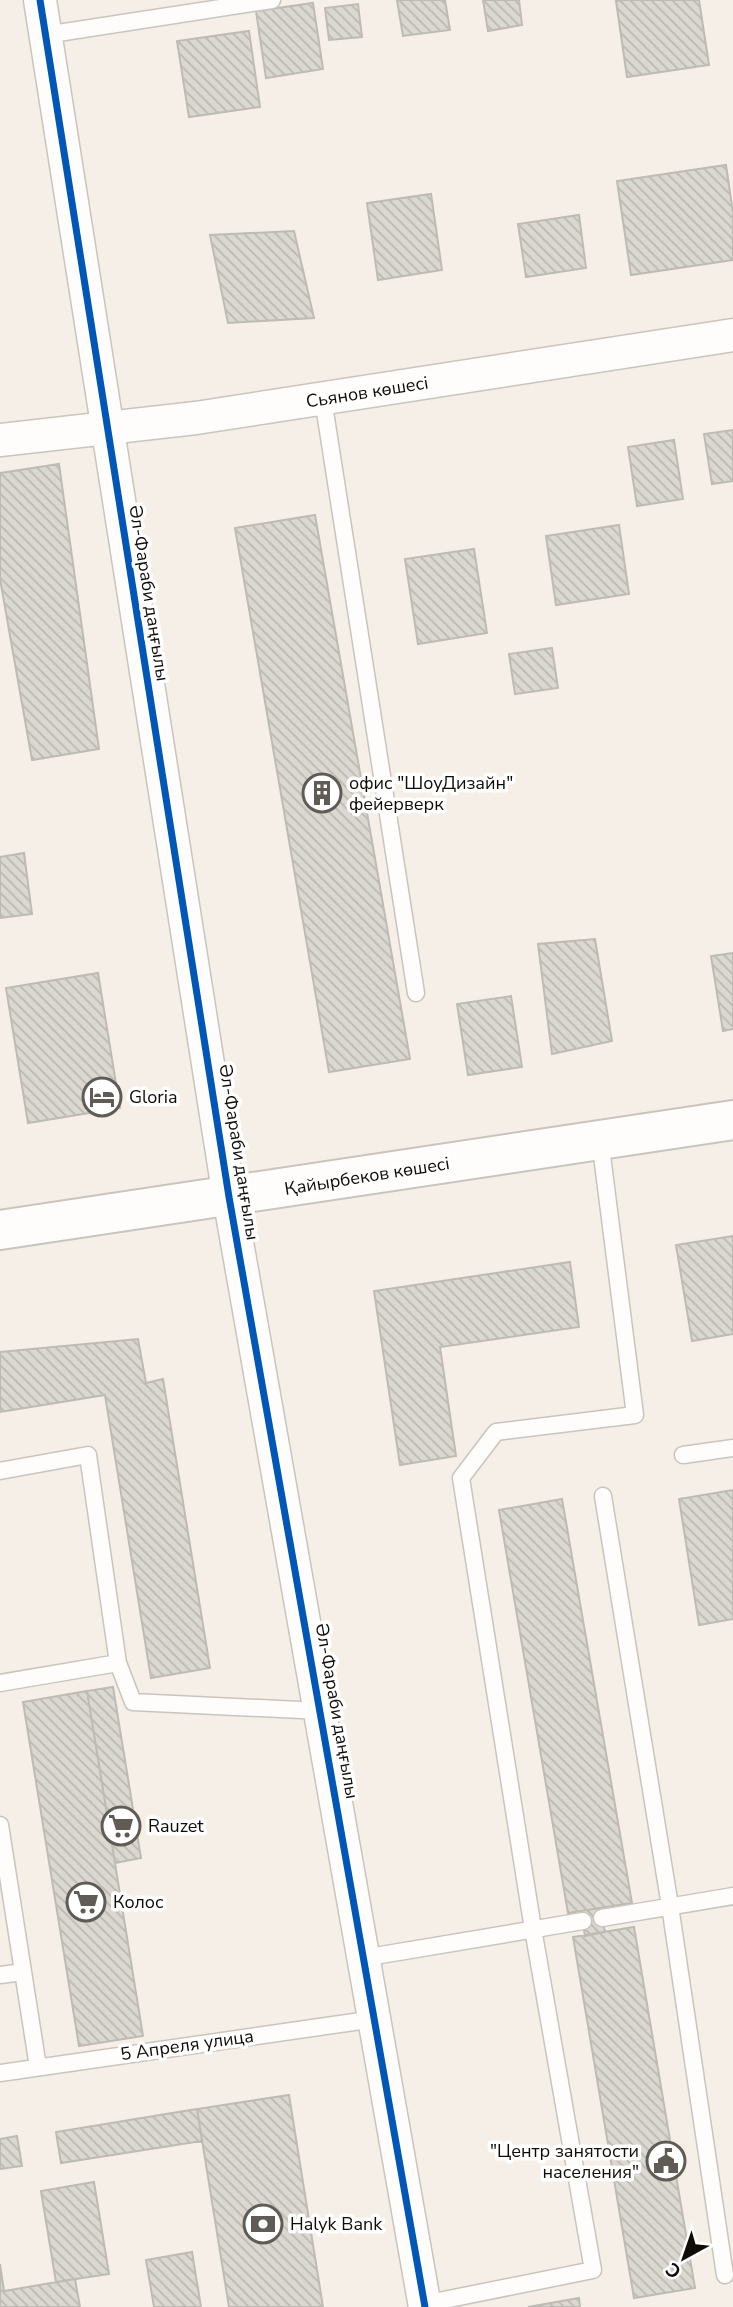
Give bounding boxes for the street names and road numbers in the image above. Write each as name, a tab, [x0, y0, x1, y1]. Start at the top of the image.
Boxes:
street label: Сьянов көшесі	[304, 370, 430, 414]
street label: Әл-Фараби даңғылы	[123, 503, 175, 683]
street label: Әл-Фараби даңғылы	[213, 1062, 265, 1242]
street label: Қайырбеков көшесі	[283, 1151, 451, 1201]
street label: Әл-Фараби даңғылы	[310, 1621, 364, 1801]
street label: 5 Апреля улица	[119, 2024, 255, 2066]

